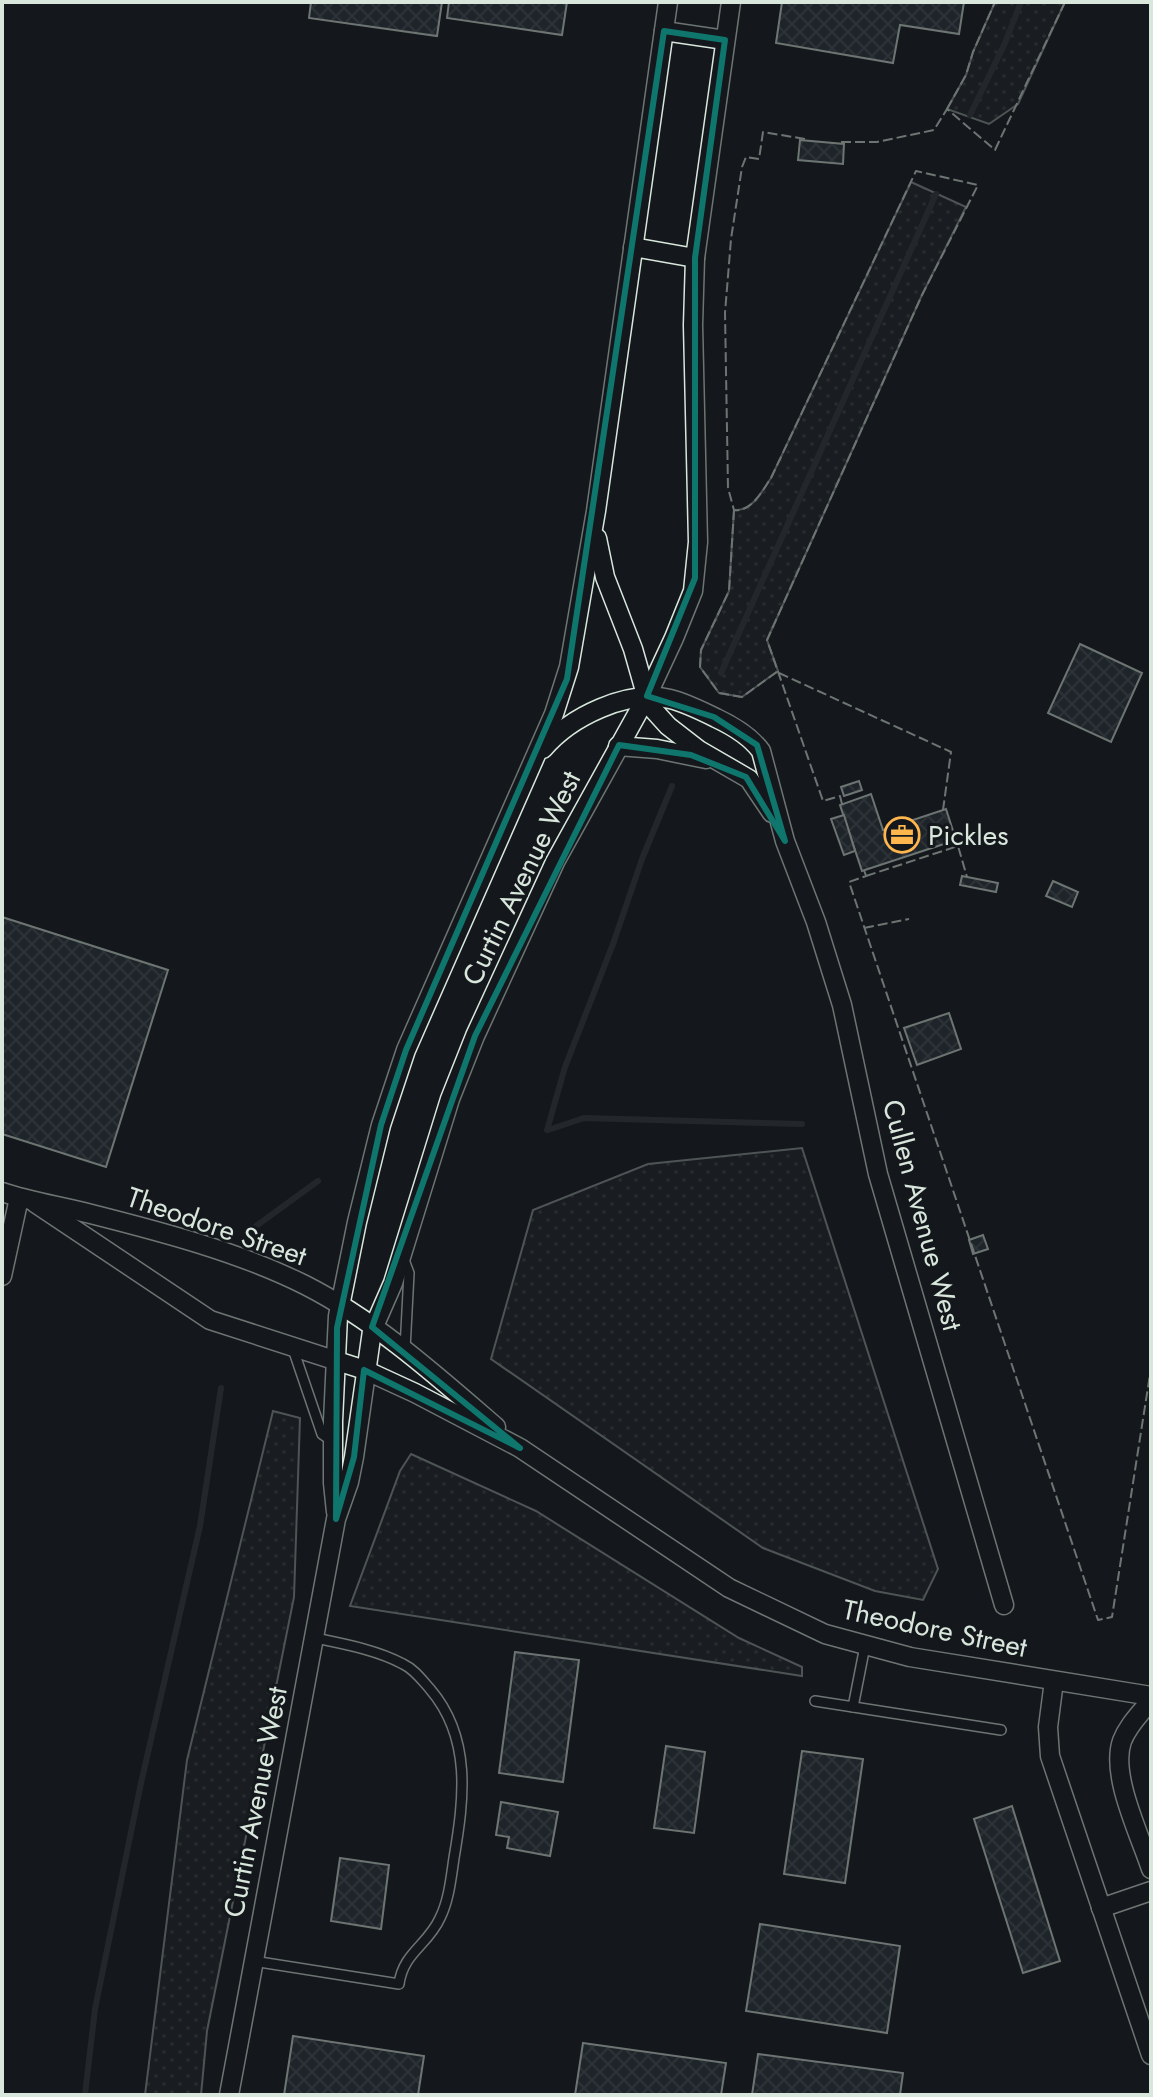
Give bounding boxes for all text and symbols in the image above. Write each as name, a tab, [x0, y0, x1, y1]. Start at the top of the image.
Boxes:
street label: Curtin Avenue West	[452, 764, 591, 992]
place label: Pickles	[928, 815, 1008, 856]
office icon: Pickles	[883, 816, 921, 854]
street label: Cullen Avenue West	[872, 1095, 973, 1336]
street label: Theodore Street	[122, 1177, 312, 1276]
street label: Theodore Street	[839, 1589, 1031, 1668]
street label: Curtin Avenue West	[213, 1683, 298, 1921]

